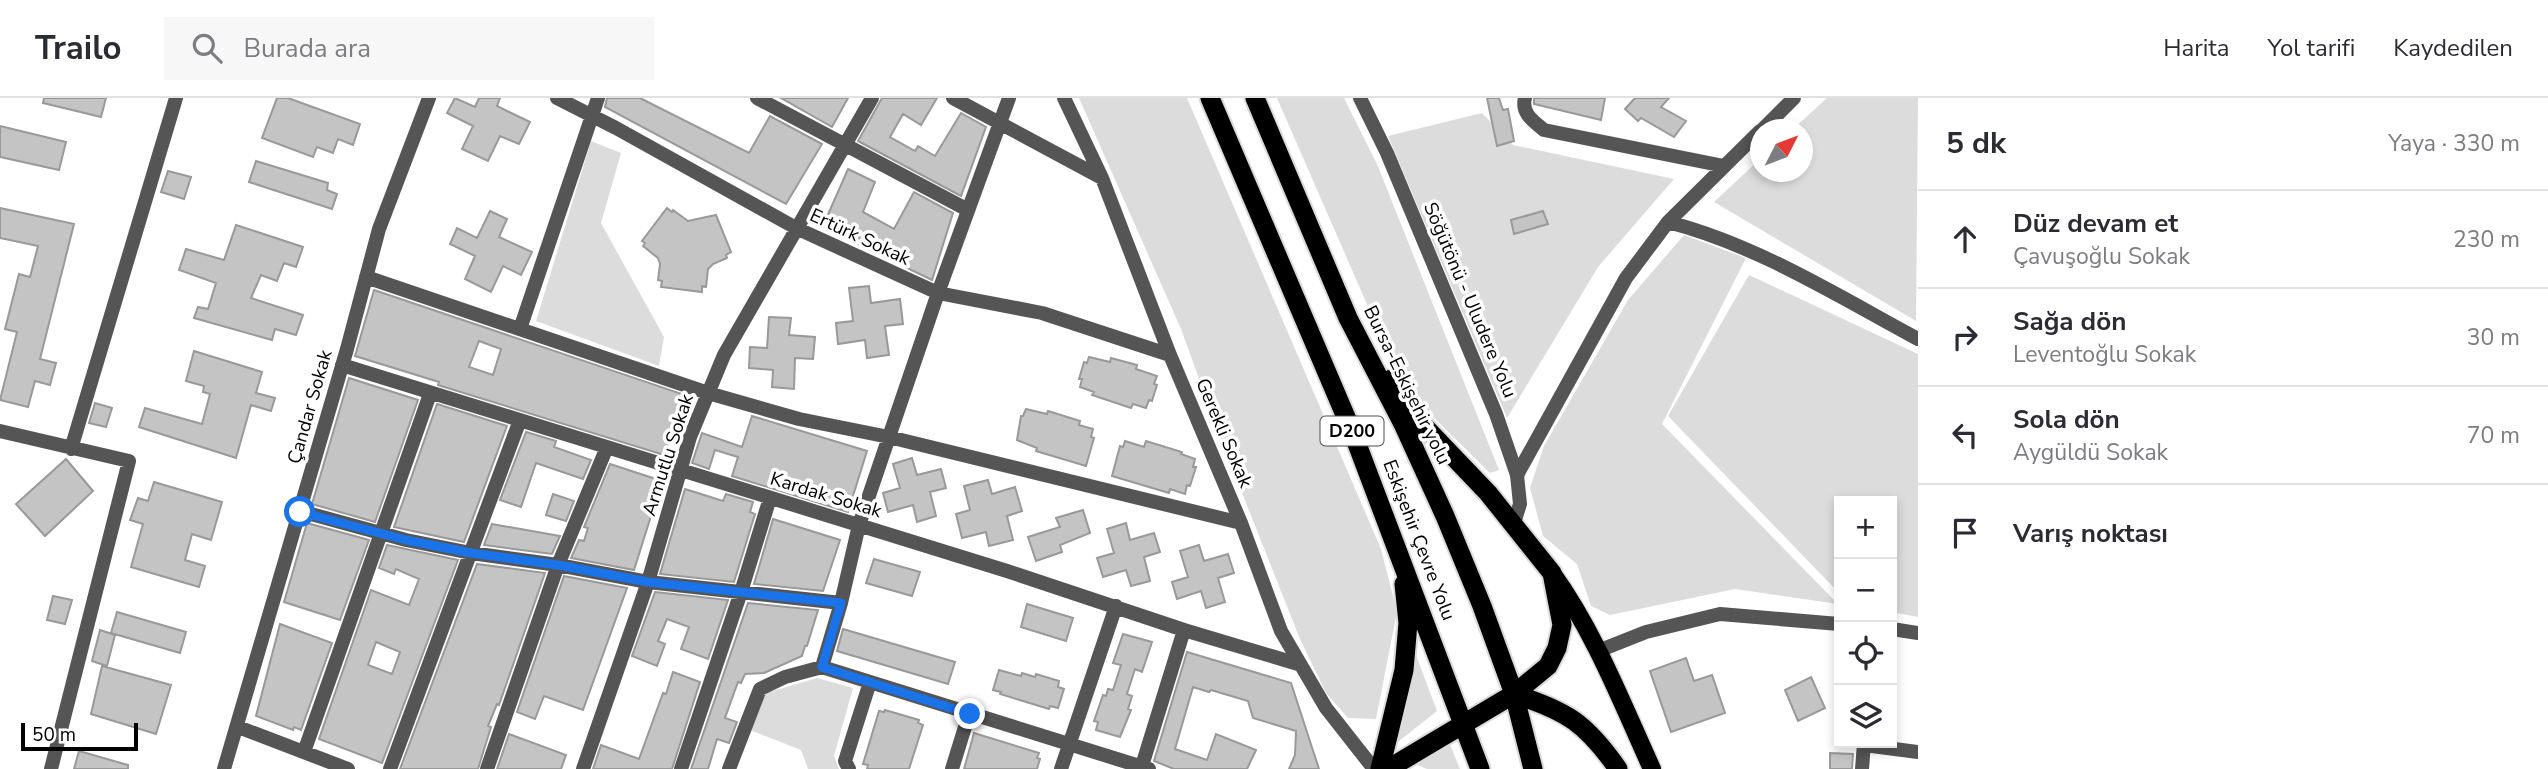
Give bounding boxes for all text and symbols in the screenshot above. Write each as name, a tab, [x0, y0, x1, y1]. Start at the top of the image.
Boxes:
search box	[164, 17, 654, 80]
text: Trailo	[35, 26, 122, 71]
icon: search	[188, 29, 226, 67]
text: Burada ara	[244, 31, 371, 66]
text: Harita	[2163, 32, 2229, 64]
text: Yol tarifi	[2267, 32, 2355, 64]
text: Kaydedilen	[2393, 32, 2513, 64]
north arrow	[1750, 119, 1813, 182]
text: 5 dk	[1946, 123, 2006, 164]
text: Yaya · 330 m	[2388, 128, 2520, 159]
street label: Söğütönü - Uludere Yolu	[1417, 198, 1523, 402]
street label: Ertürk Sokak	[806, 202, 915, 272]
text: Düz devam et	[2013, 206, 2178, 241]
icon: ahead	[1946, 220, 1984, 258]
text: 230 m	[2453, 224, 2520, 255]
text: Çavuşoğlu Sokak	[2013, 241, 2190, 272]
street label: Bursa-Eskişehir yolu	[1357, 301, 1457, 469]
text: Sağa dön	[2013, 304, 2126, 339]
icon: right	[1946, 318, 1984, 356]
text: 30 m	[2467, 322, 2520, 353]
text: Leventoğlu Sokak	[2013, 339, 2196, 370]
street label: Çandar Sokak	[281, 347, 339, 467]
street label: Gerekli Sokak	[1189, 374, 1259, 492]
street label: Armutlu Sokak	[636, 390, 700, 519]
text: Sola dön	[2013, 402, 2120, 437]
road number: D200	[1320, 416, 1384, 446]
icon: left	[1946, 416, 1984, 454]
text: 70 m	[2467, 420, 2520, 451]
text: Aygüldü Sokak	[2013, 437, 2168, 468]
street label: Eskişehir Çevre Yolu	[1376, 456, 1462, 624]
street label: Kardak Sokak	[767, 466, 885, 524]
route start	[284, 496, 315, 527]
map controls	[1834, 496, 1897, 748]
button: +	[1834, 496, 1897, 559]
icon: arrive	[1946, 514, 1984, 552]
text: Varış noktası	[2013, 516, 2168, 551]
button: −	[1834, 559, 1897, 622]
button: locate	[1834, 622, 1897, 685]
button: layers	[1834, 685, 1897, 748]
route end	[954, 698, 985, 729]
scale bar	[21, 720, 138, 752]
text: 50 m	[32, 722, 76, 748]

